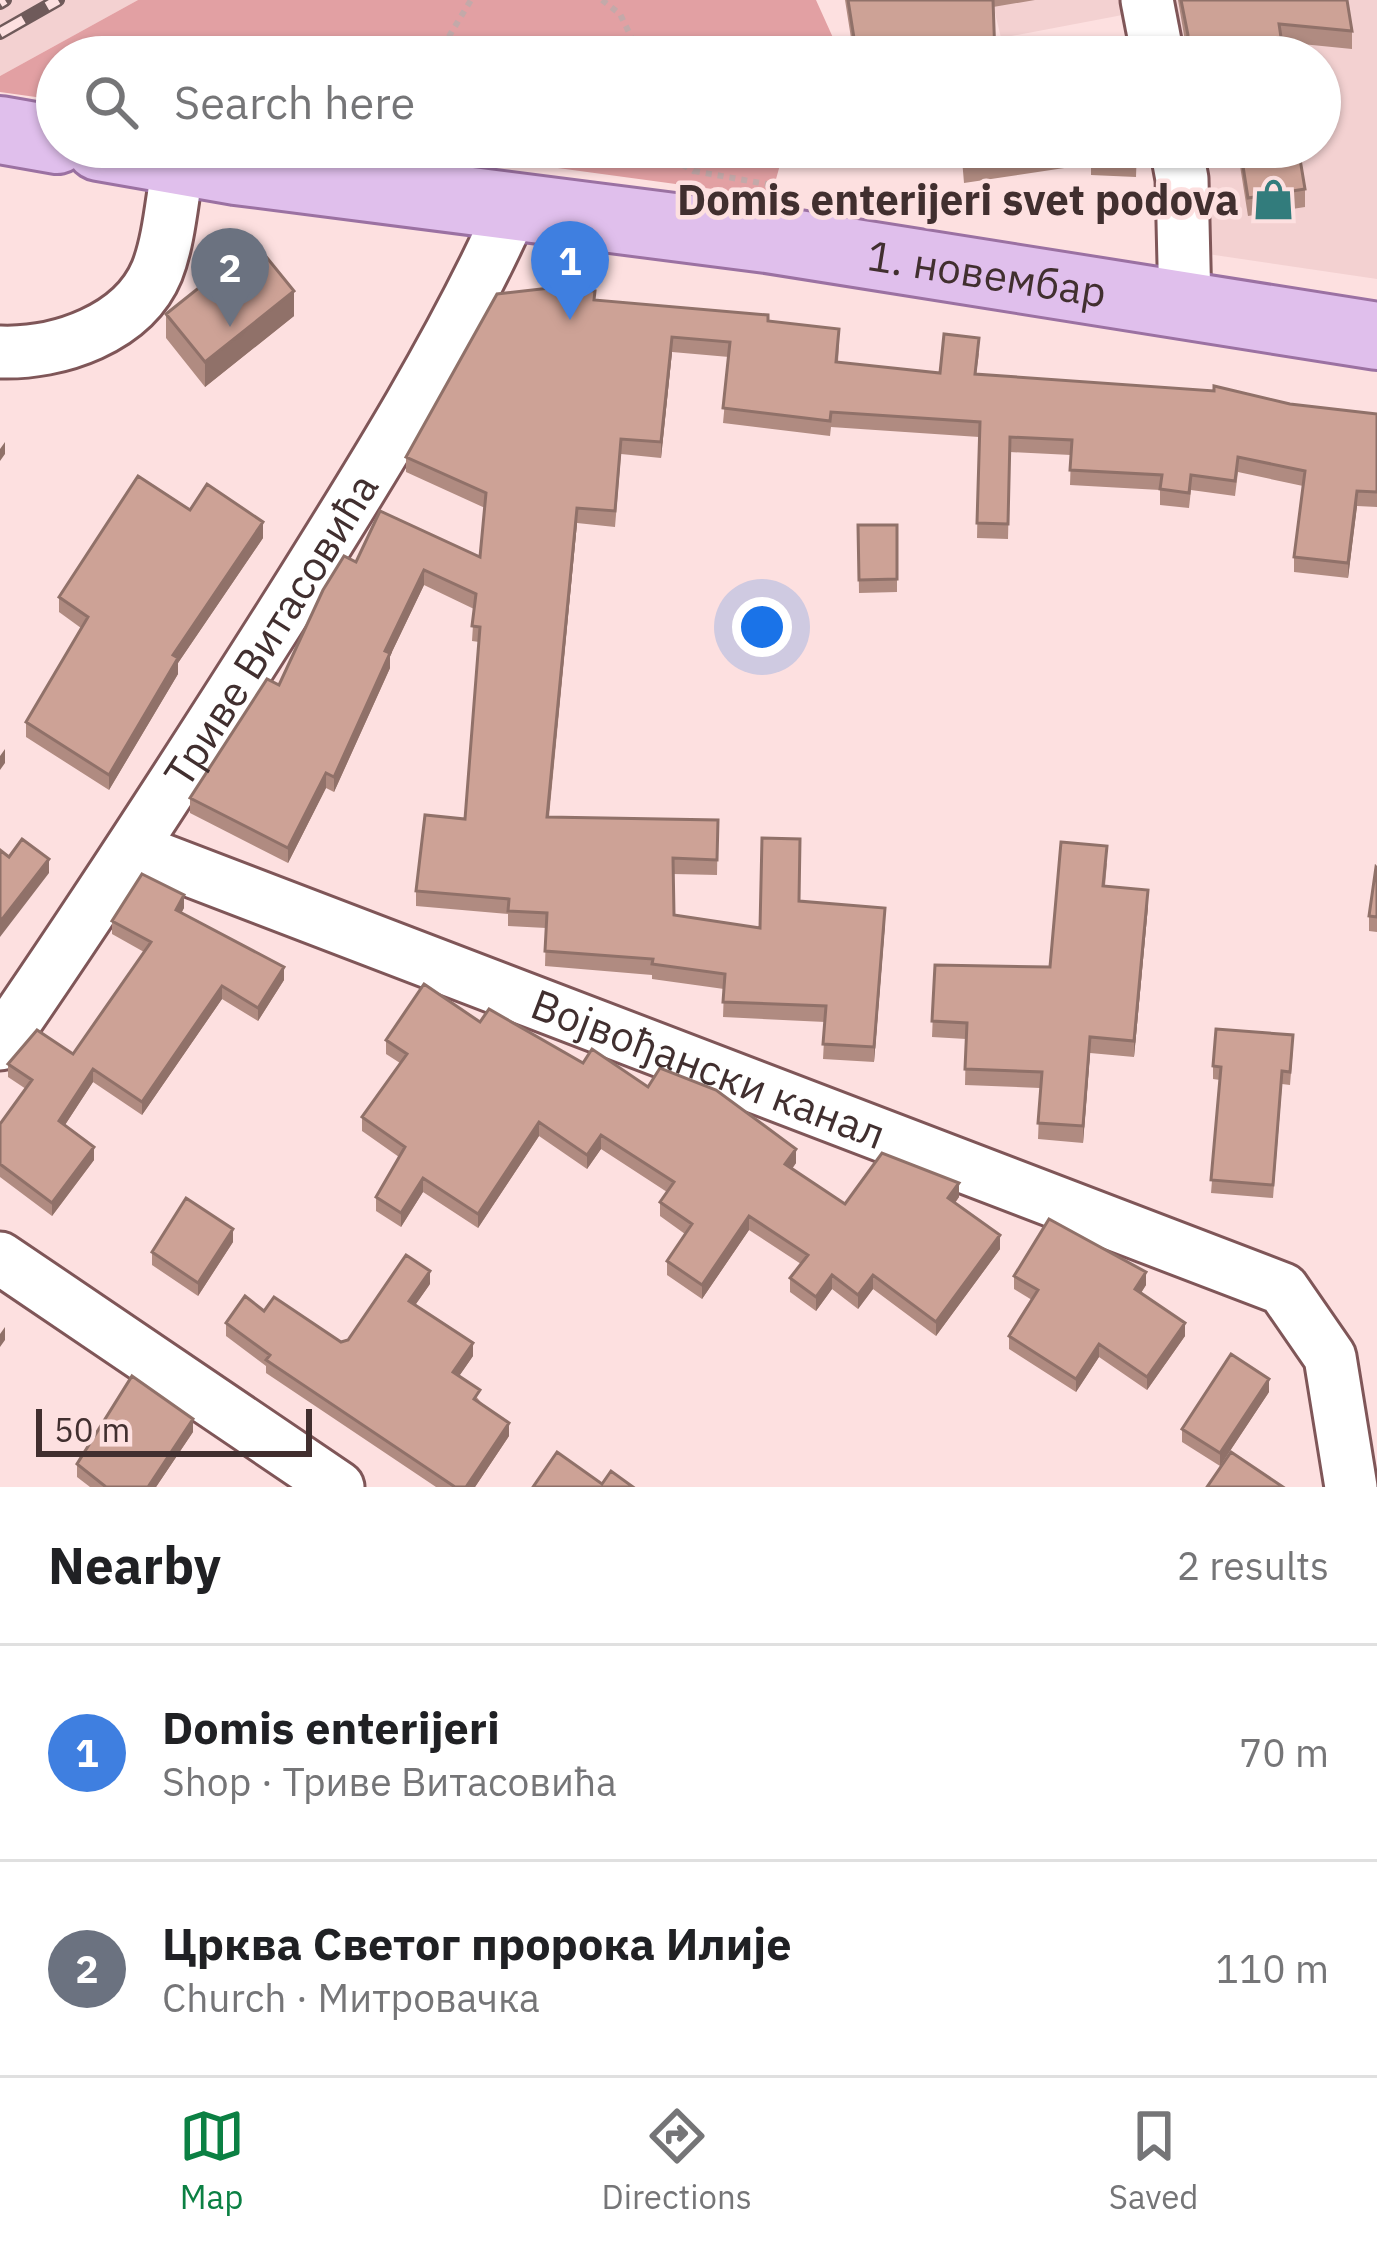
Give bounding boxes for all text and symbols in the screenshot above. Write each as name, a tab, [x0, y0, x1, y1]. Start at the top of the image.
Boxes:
search box	[36, 36, 1341, 168]
icon: search	[78, 69, 144, 135]
text: Search here	[174, 73, 415, 131]
place label: Domis enterijeri svet podova	[677, 172, 1239, 227]
shop icon: Domis enterijeri svet podova	[1250, 177, 1296, 223]
pin: 1	[531, 221, 609, 320]
street label: 1. новембар	[864, 227, 1110, 320]
pin: 2	[191, 228, 269, 327]
street label: Триве Витасовића	[151, 463, 390, 797]
your location	[732, 597, 792, 657]
street label: Војвођански канал	[524, 976, 893, 1161]
scale bar	[36, 1403, 312, 1456]
text: 50 m	[54, 1408, 130, 1451]
text: Nearby	[48, 1532, 221, 1598]
text: 2 results	[1177, 1540, 1329, 1591]
text: Domis enterijeri	[162, 1698, 500, 1756]
text: 1	[75, 1727, 99, 1778]
text: 70 m	[1239, 1727, 1329, 1778]
text: Shop · Триве Витасовића	[162, 1756, 617, 1807]
text: Црква Светог пророка Илије	[162, 1914, 792, 1972]
text: 2	[75, 1943, 99, 1994]
text: 110 m	[1216, 1943, 1329, 1994]
text: Church · Митровачка	[162, 1972, 540, 2023]
tab: Map	[179, 2103, 245, 2218]
tab: Directions	[602, 2103, 752, 2218]
tab: Saved	[1109, 2103, 1198, 2218]

